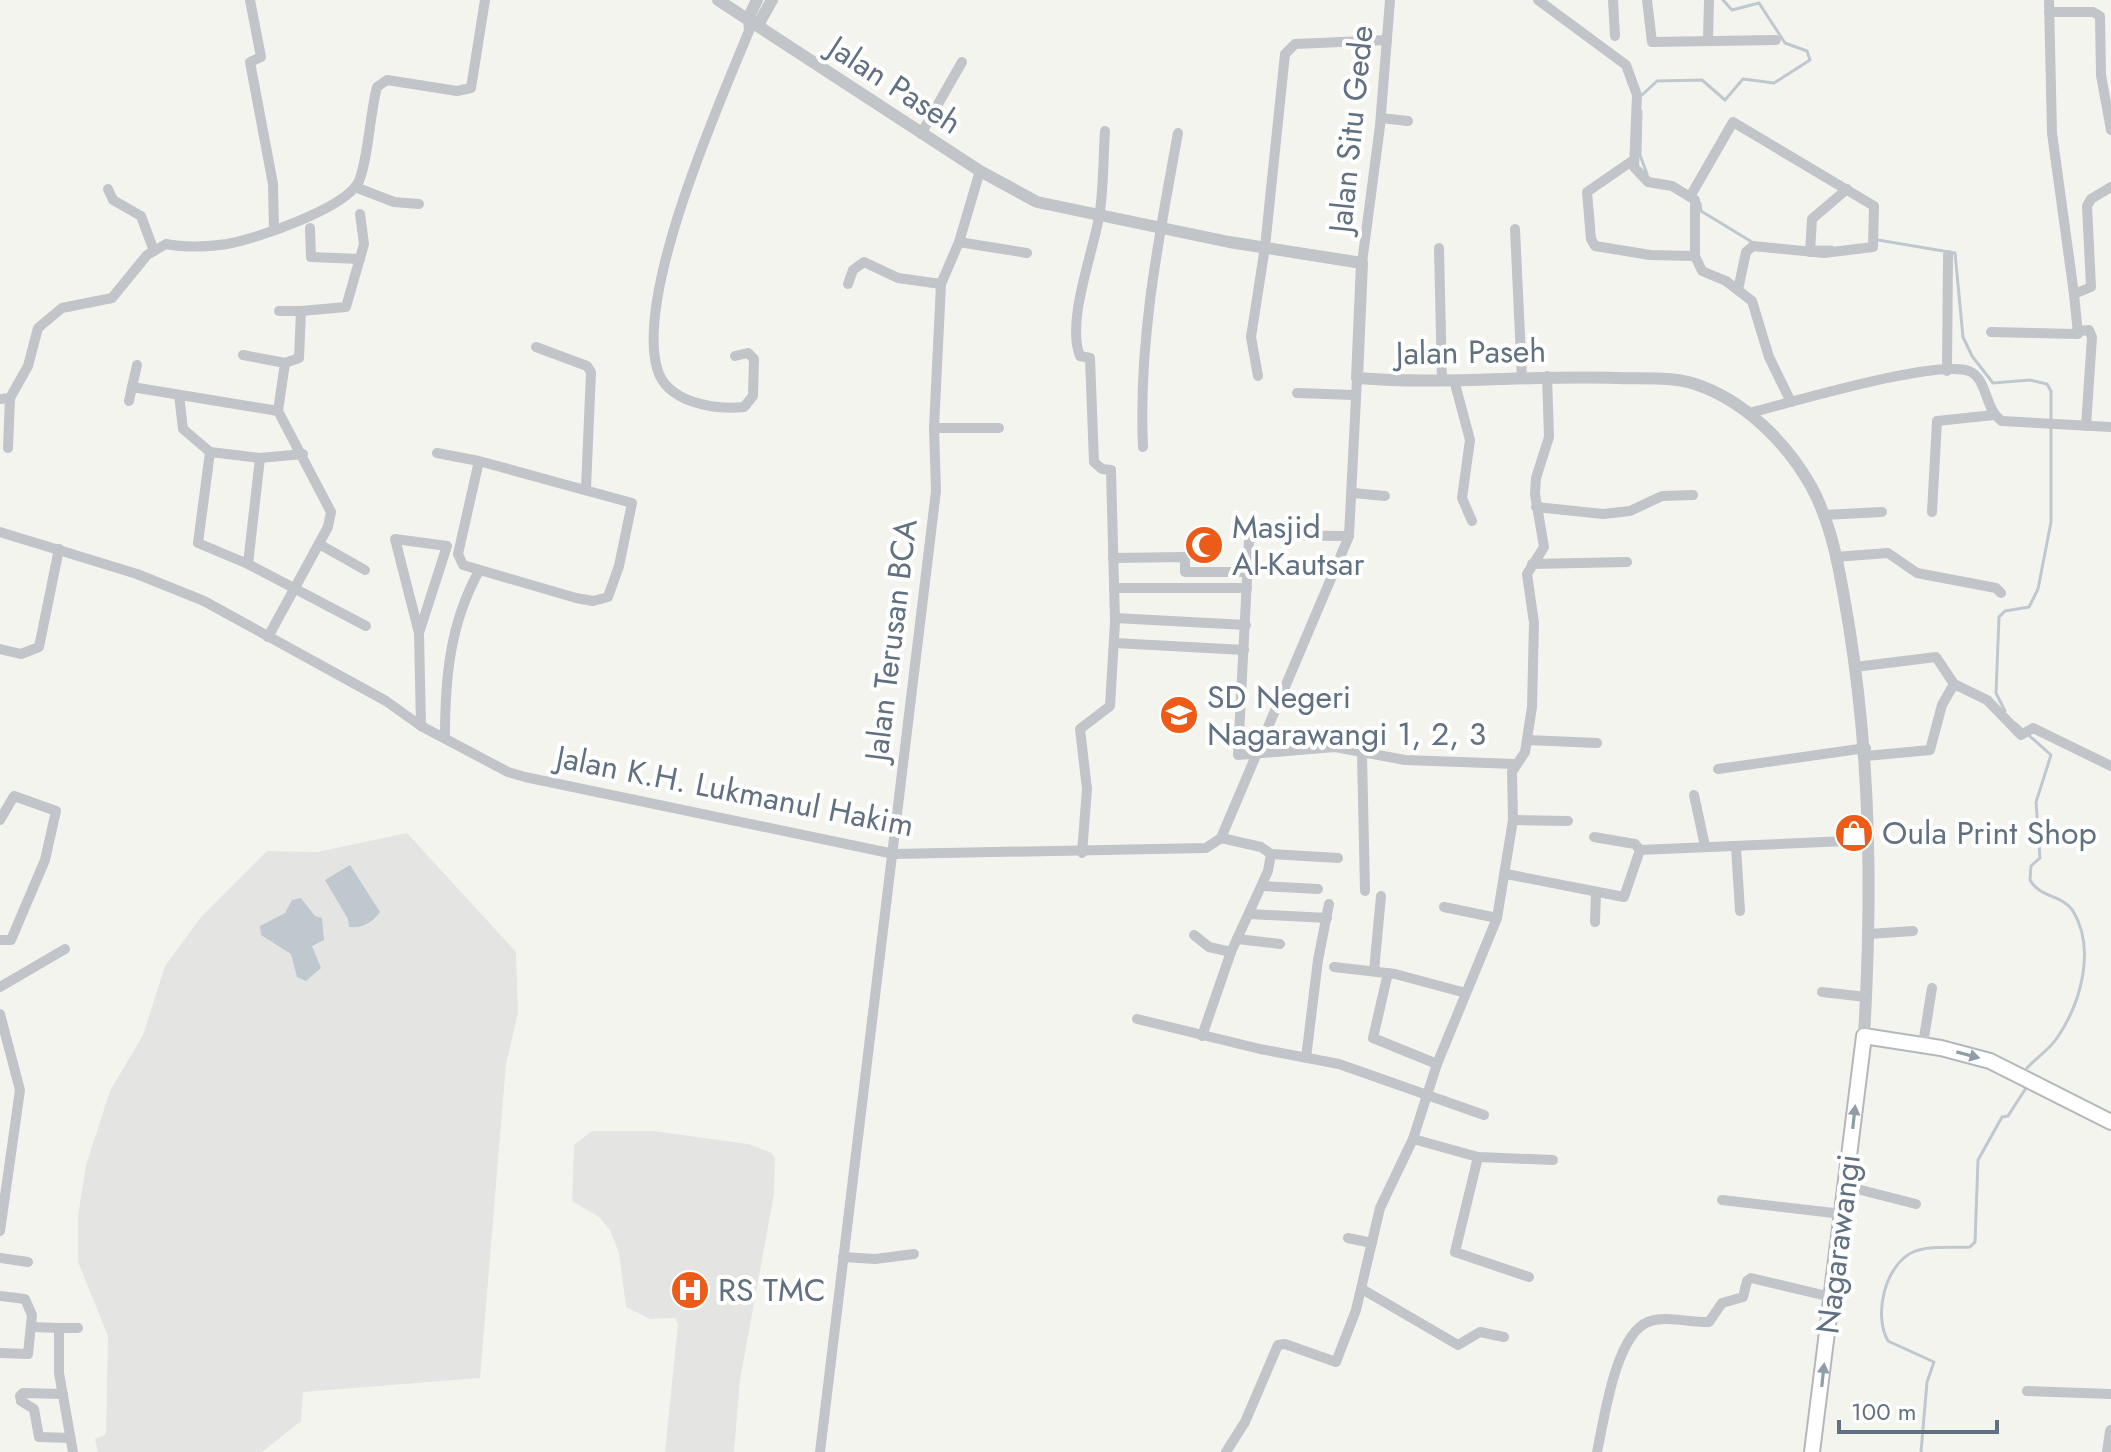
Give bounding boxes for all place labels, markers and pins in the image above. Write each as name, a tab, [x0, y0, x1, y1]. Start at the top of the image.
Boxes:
place label: Masjid Al-Kautsar	[1232, 504, 1364, 587]
mosque icon: Masjid Al-Kautsar	[1183, 524, 1225, 566]
place label: SD Negeri Nagarawangi 1, 2, 3	[1207, 674, 1486, 757]
school or university icon: SD Negeri Nagarawangi 1, 2, 3	[1158, 694, 1200, 736]
place label: Oula Print Shop	[1882, 810, 2097, 856]
shop icon: Oula Print Shop	[1833, 812, 1875, 854]
place label: RS TMC	[718, 1267, 826, 1313]
hospital icon: RS TMC	[669, 1269, 711, 1311]

